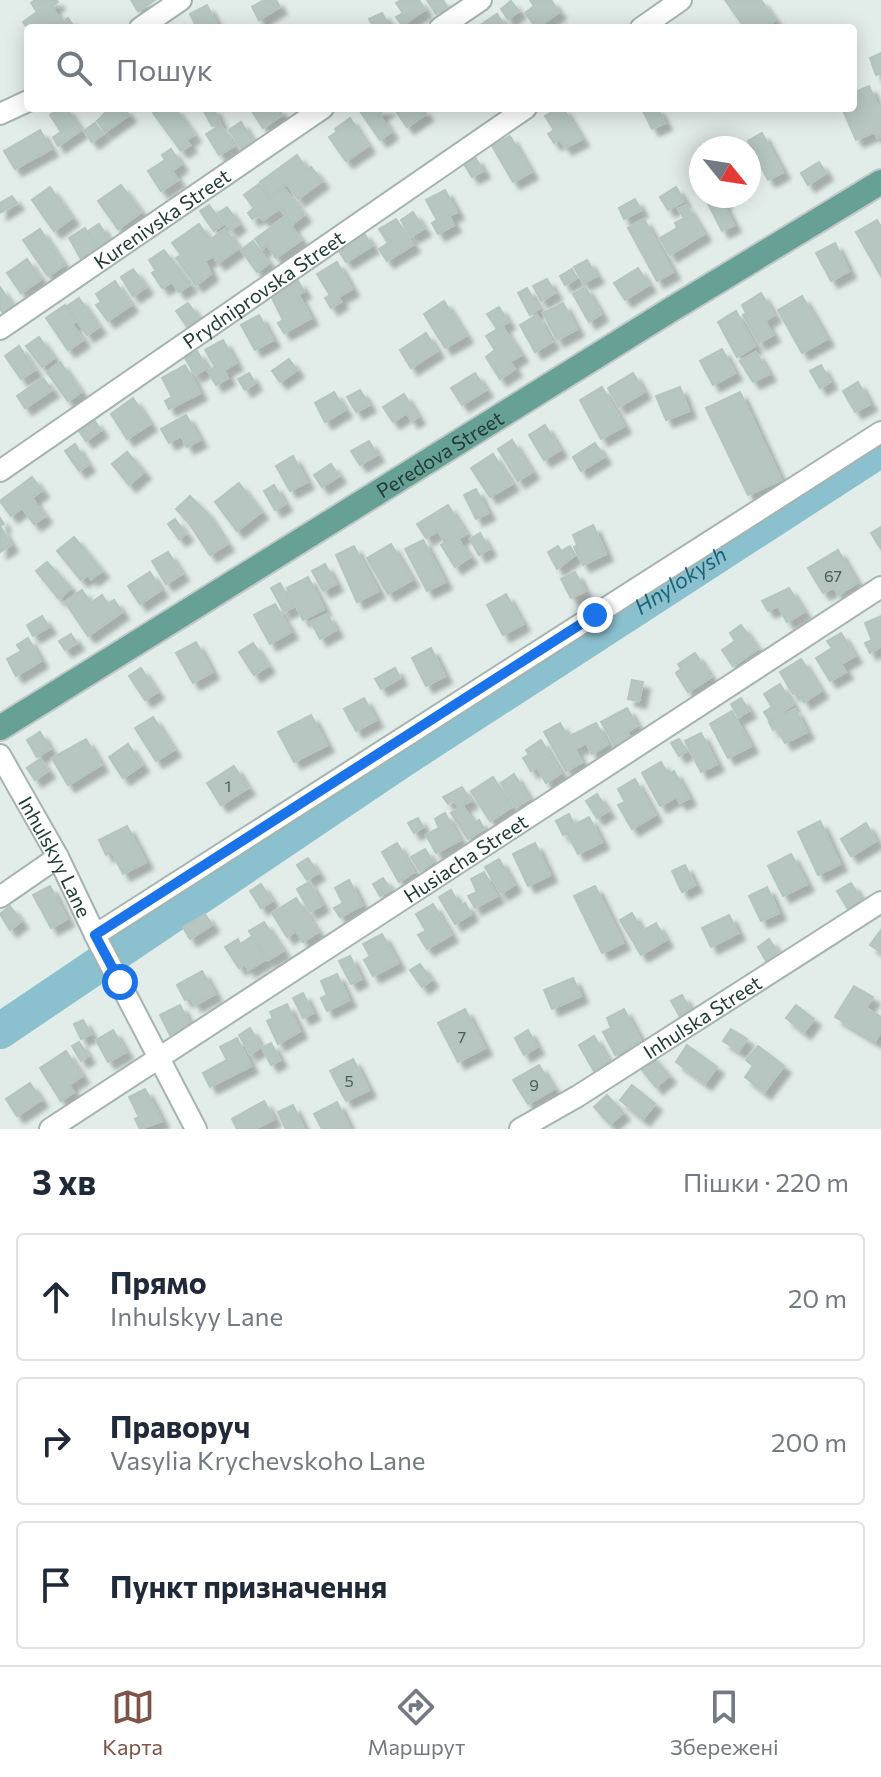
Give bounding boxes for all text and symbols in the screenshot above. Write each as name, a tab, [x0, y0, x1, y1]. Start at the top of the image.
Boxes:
search box	[24, 24, 857, 112]
icon: search	[52, 46, 96, 90]
text: Пошук	[116, 50, 213, 87]
north arrow	[689, 136, 761, 208]
street label: Kurenivska Street	[89, 163, 235, 273]
street label: Prydniprovska Street	[178, 225, 349, 353]
street label: Peredova Street	[372, 405, 507, 503]
water label: Hnylokysh	[628, 540, 731, 619]
house number: 67	[824, 566, 842, 585]
route end	[577, 597, 613, 633]
house number: 1	[225, 776, 231, 795]
street label: Inhulskyy Lane	[14, 792, 97, 921]
street label: Husiacha Street	[399, 809, 532, 907]
route start	[102, 964, 138, 1000]
street label: Inhulska Street	[638, 970, 766, 1063]
house number: 7	[458, 1027, 466, 1046]
house number: 5	[344, 1071, 354, 1090]
house number: 9	[529, 1075, 539, 1094]
text: 3 хв	[32, 1160, 96, 1202]
text: Пішки · 220 m	[683, 1166, 849, 1197]
text: Прямо	[110, 1263, 207, 1300]
icon: ahead	[34, 1275, 78, 1319]
text: 20 m	[788, 1282, 847, 1313]
text: Inhulskyy Lane	[110, 1300, 283, 1331]
text: Праворуч	[110, 1407, 250, 1444]
icon: right	[34, 1419, 78, 1463]
text: 200 m	[771, 1426, 847, 1457]
text: Vasylia Krychevskoho Lane	[110, 1444, 426, 1475]
icon: arrive	[34, 1563, 78, 1607]
text: Пункт призначення	[110, 1567, 387, 1604]
tab: Карта	[102, 1685, 163, 1760]
tab: Маршрут	[368, 1685, 465, 1760]
tab: Збережені	[670, 1685, 779, 1760]

